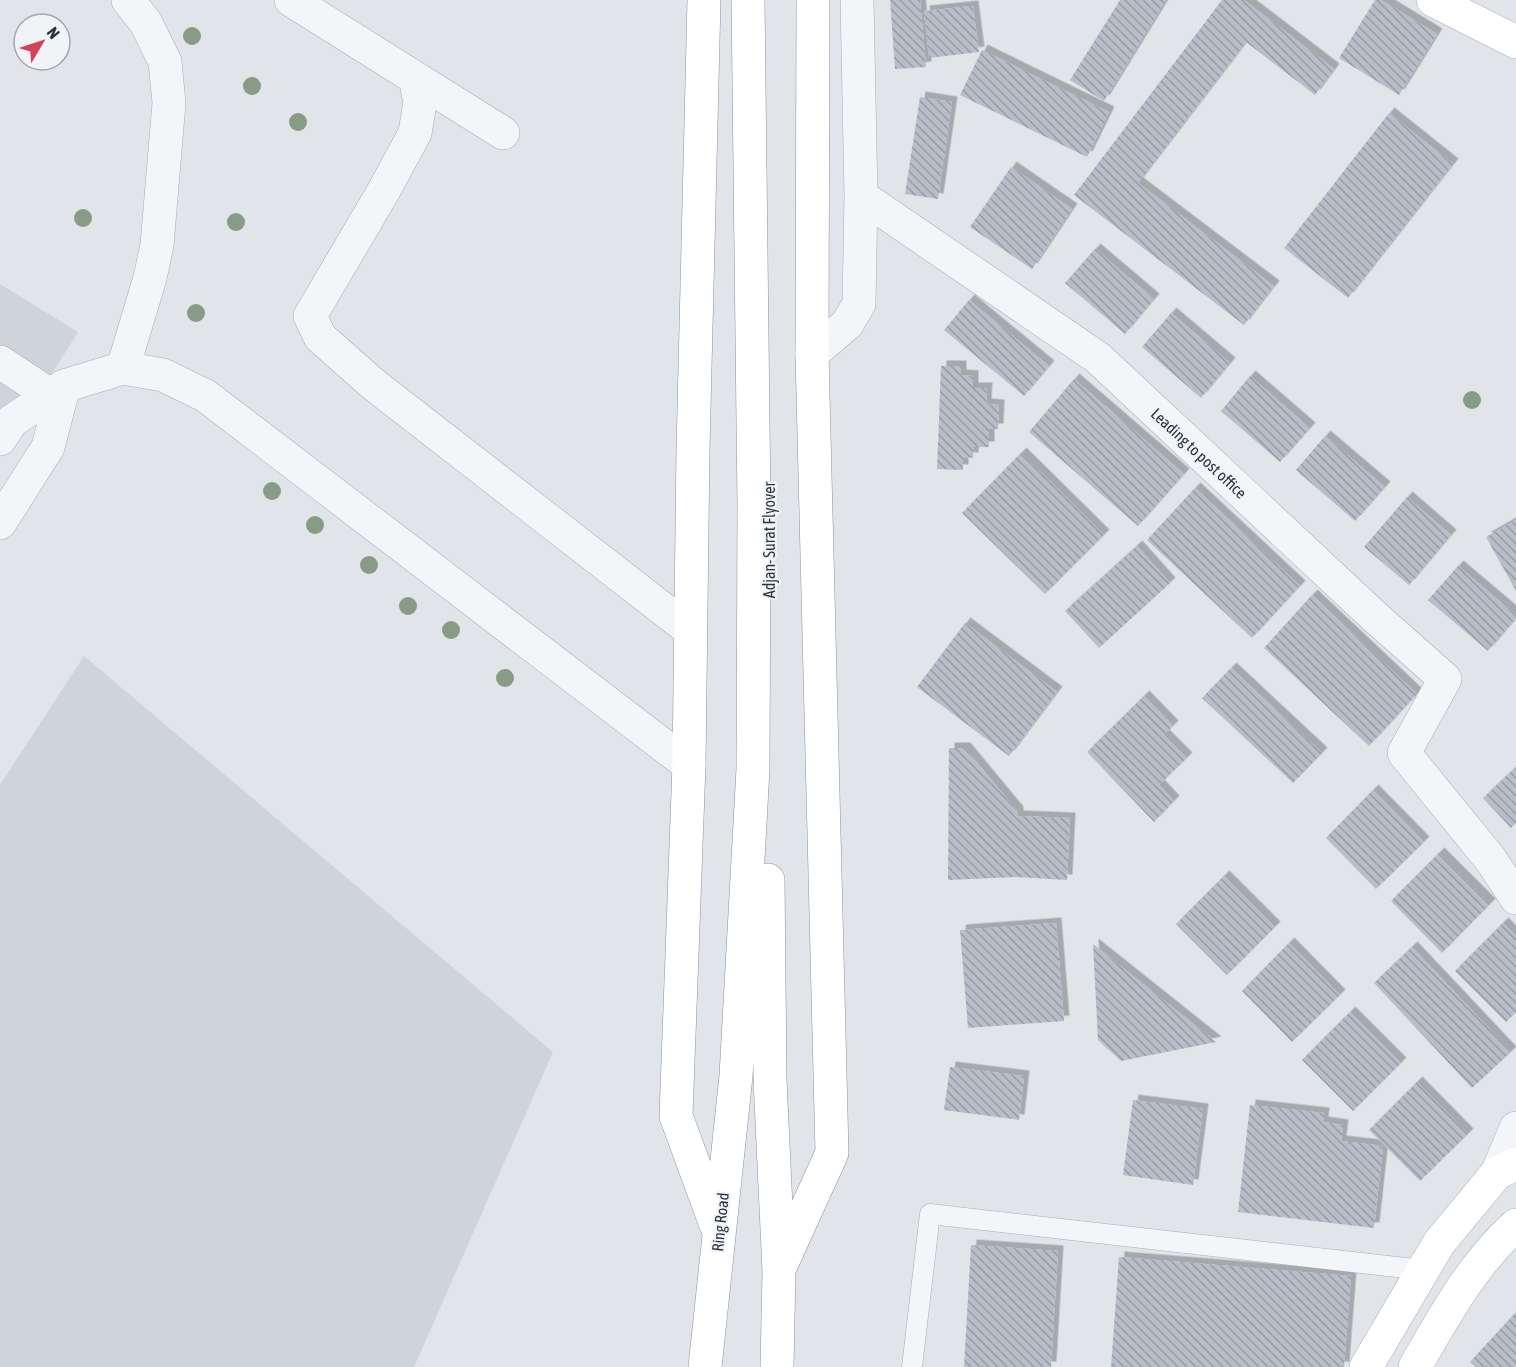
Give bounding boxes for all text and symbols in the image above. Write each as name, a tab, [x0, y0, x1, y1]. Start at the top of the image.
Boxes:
north arrow	[12, 12, 72, 72]
text: N	[44, 23, 64, 42]
street label: Leading to post office	[1147, 404, 1250, 503]
street label: Adjan- Surat Flyover	[760, 482, 779, 598]
street label: Ring Road	[708, 1192, 733, 1252]

